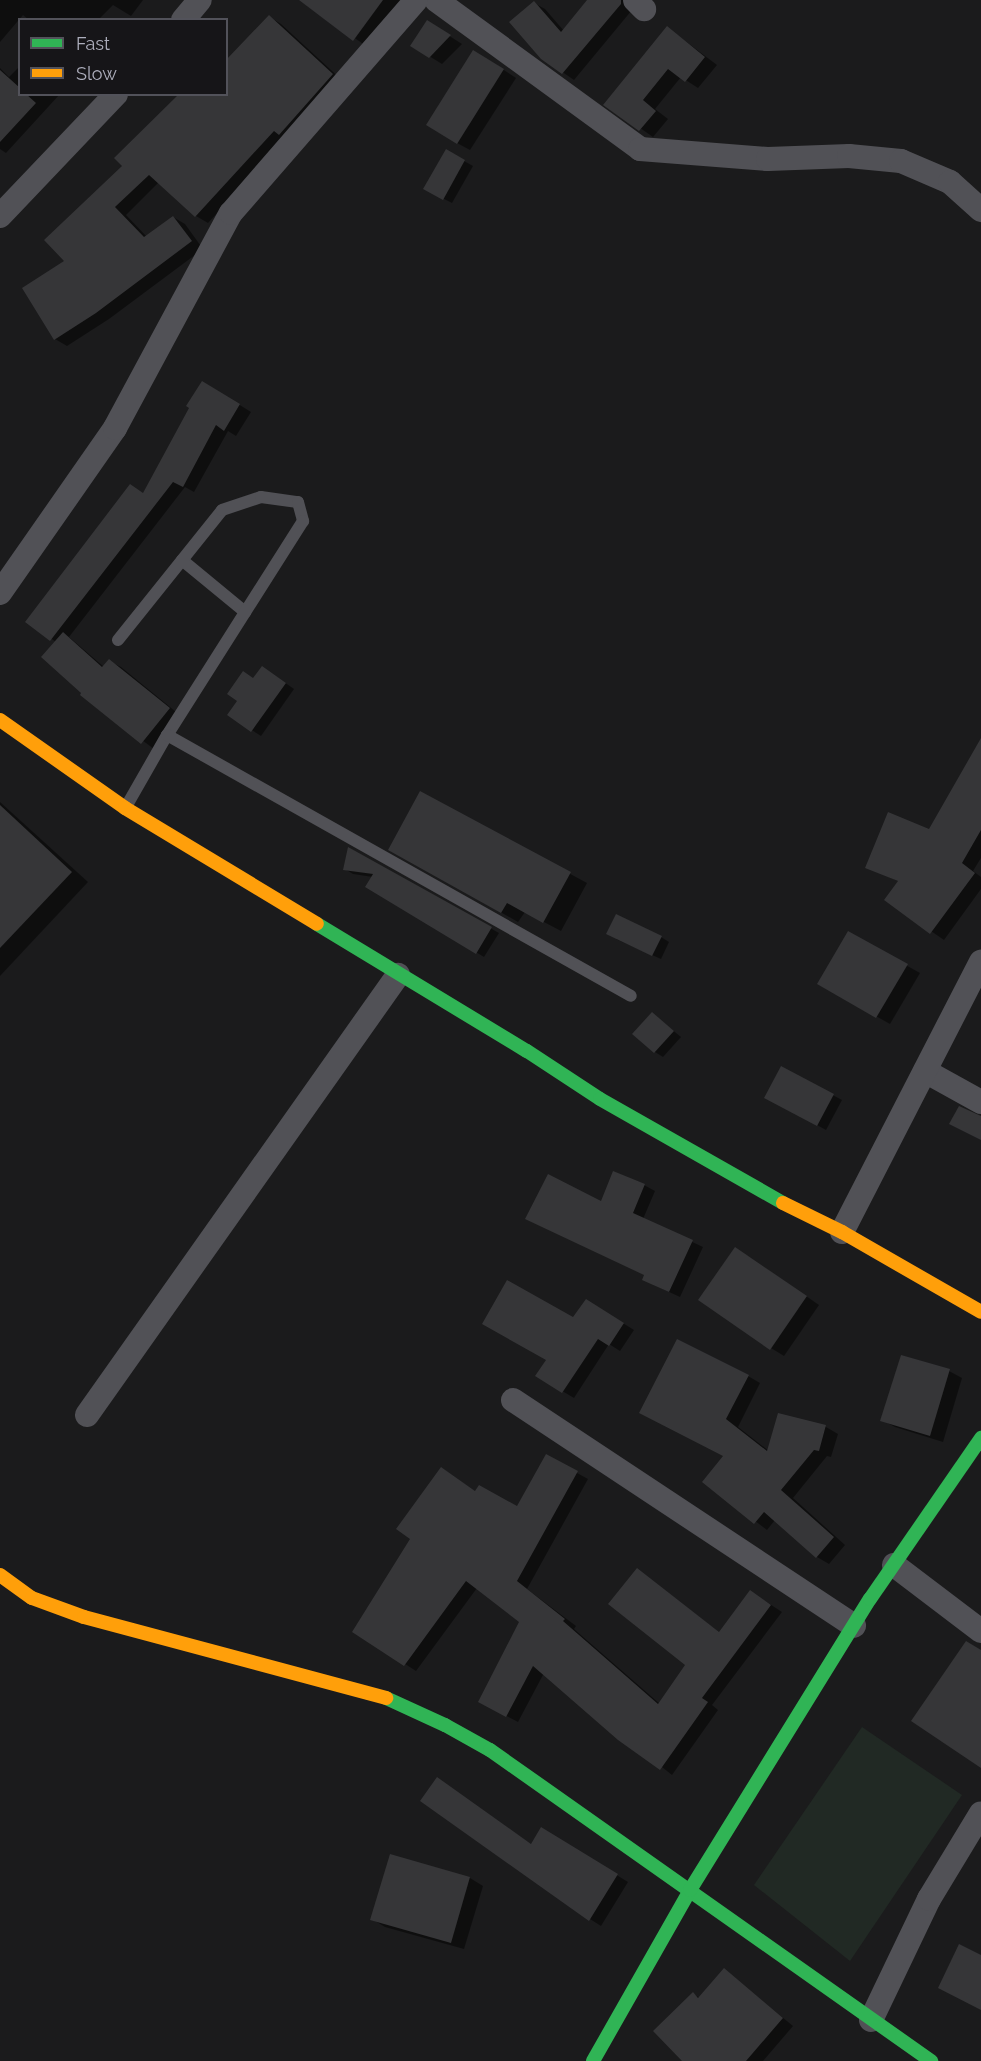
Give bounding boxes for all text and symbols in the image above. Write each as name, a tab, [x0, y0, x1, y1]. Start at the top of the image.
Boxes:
legend	[18, 18, 228, 96]
text: Fast	[76, 33, 110, 54]
text: Slow	[76, 63, 117, 84]

